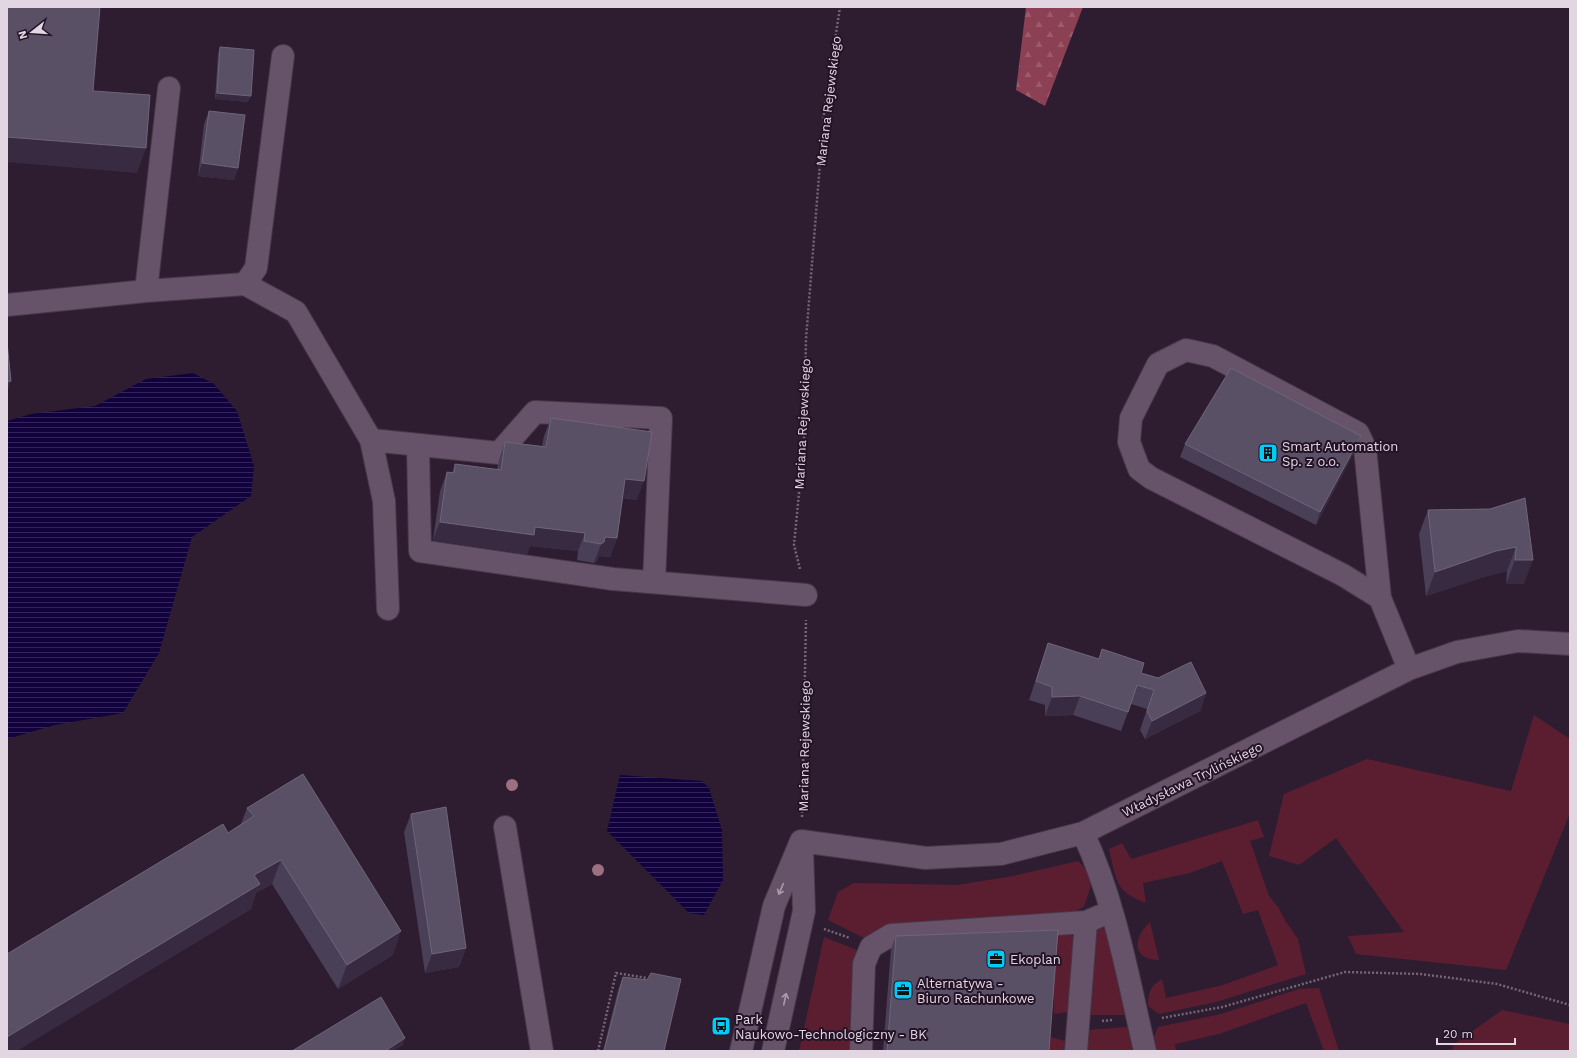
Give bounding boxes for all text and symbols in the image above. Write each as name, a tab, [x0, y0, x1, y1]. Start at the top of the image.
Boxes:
north arrow	[12, 12, 52, 52]
text: N	[16, 29, 30, 41]
street label: Mariana Rejewskiego	[813, 35, 844, 167]
street label: Mariana Rejewskiego	[792, 358, 813, 490]
place label: Smart Automation Sp. z o.o.	[1282, 439, 1398, 469]
building icon: Smart Automation Sp. z o.o.	[1257, 442, 1279, 464]
street label: Mariana Rejewskiego	[796, 680, 813, 812]
street label: Władysława Trylińskiego	[1120, 739, 1265, 820]
one-way arrow	[777, 883, 784, 895]
office icon: Ekoplan	[985, 948, 1007, 970]
place label: Ekoplan	[1010, 952, 1061, 967]
place label: Alternatywa - Biuro Rachunkowe	[917, 976, 1035, 1006]
office icon: Alternatywa - Biuro Rachunkowe	[892, 979, 914, 1001]
one-way arrow	[781, 993, 789, 1006]
place label: Park Naukowo-Technologiczny - BK	[735, 1012, 927, 1042]
bus stop icon: Park Naukowo-Technologiczny - BK	[710, 1015, 732, 1037]
scale bar	[1437, 1020, 1515, 1046]
text: 20 m	[1443, 1027, 1473, 1041]

